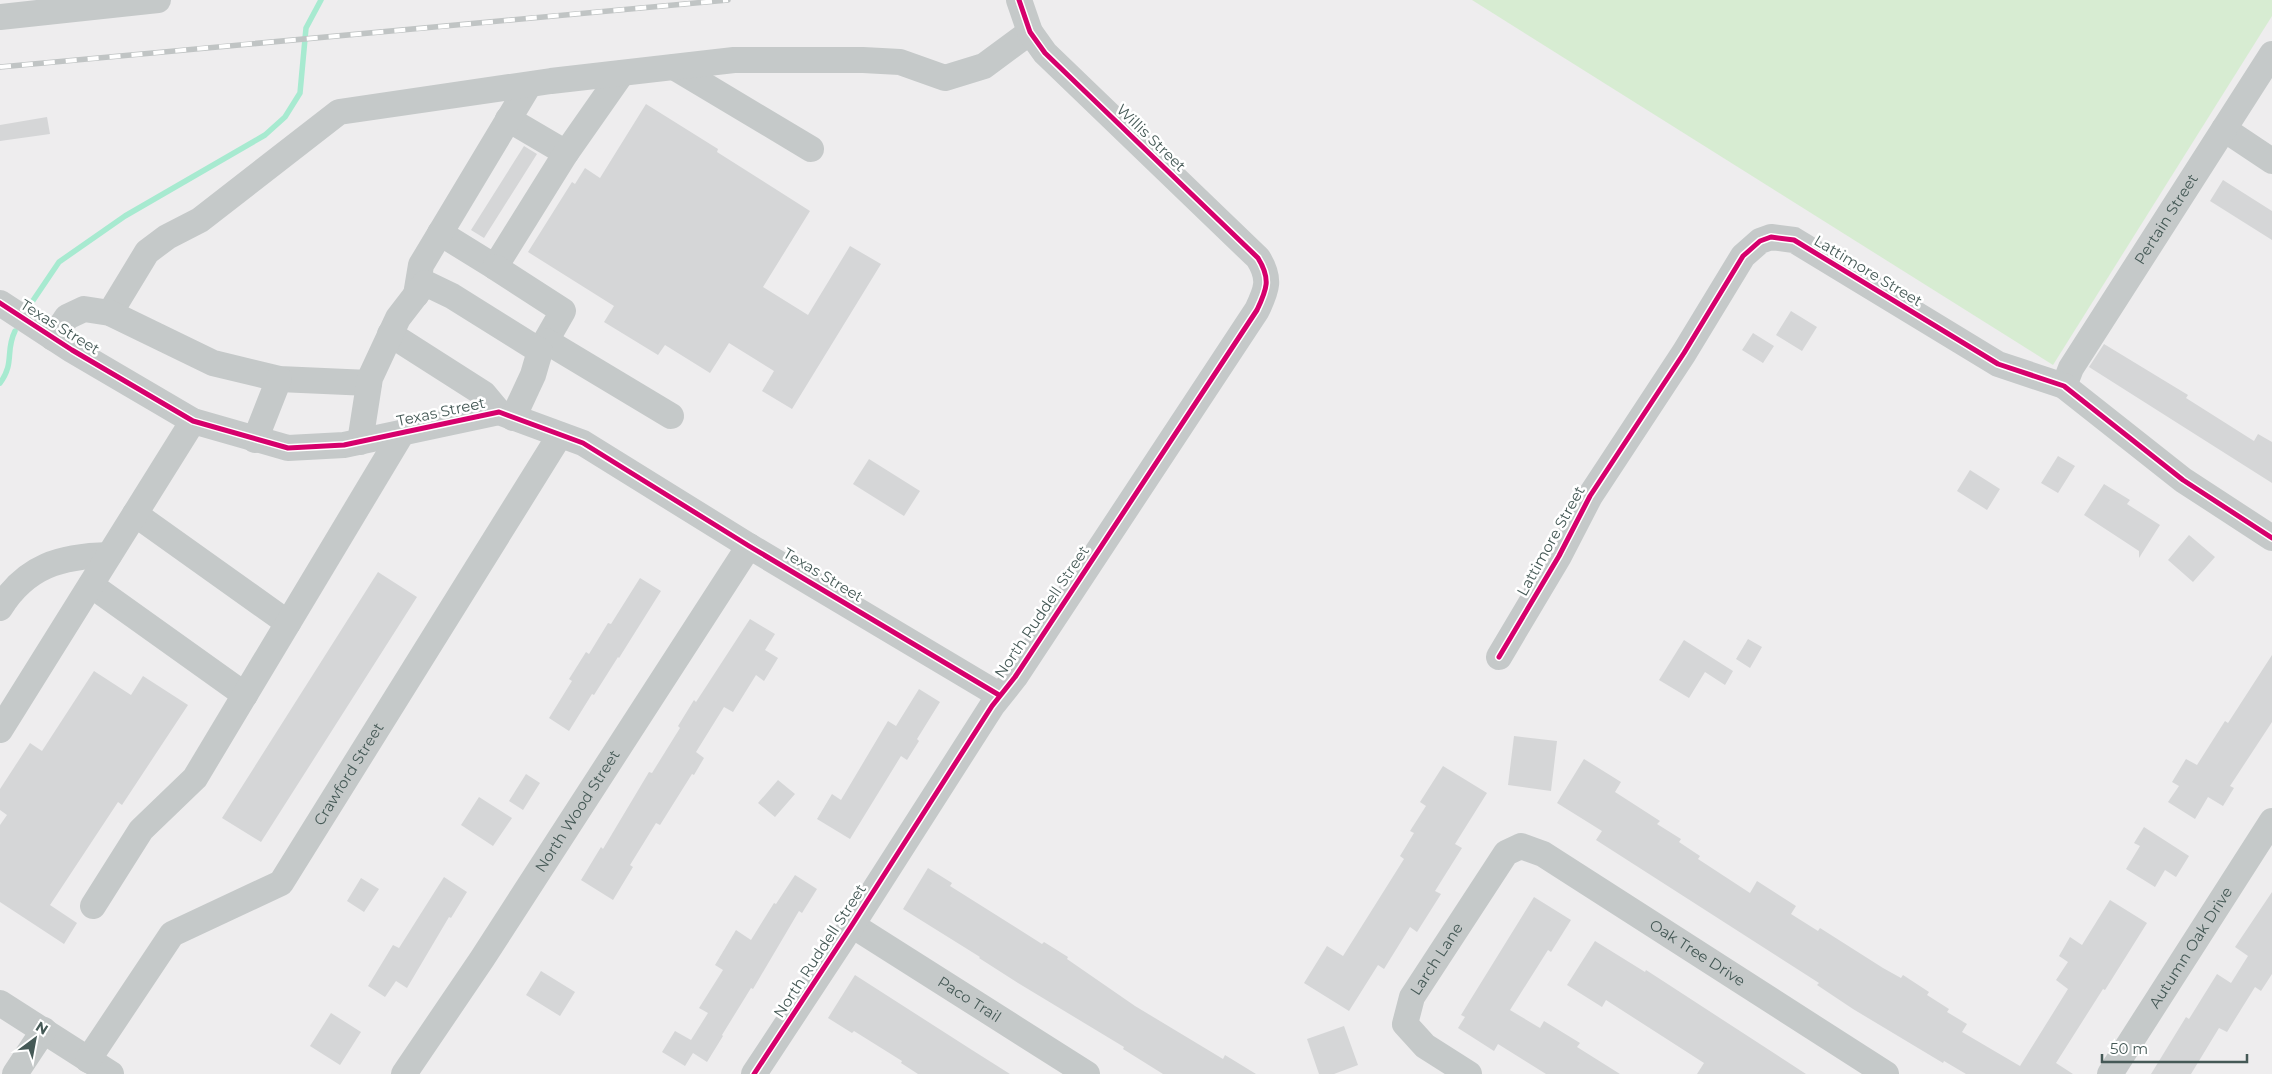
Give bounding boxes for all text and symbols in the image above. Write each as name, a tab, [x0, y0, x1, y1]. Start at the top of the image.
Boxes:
street label: Willis Street	[1113, 100, 1190, 175]
street label: Pertain Street	[2130, 170, 2202, 268]
street label: Lattimore Street	[1811, 231, 1926, 310]
street label: Texas Street	[17, 295, 103, 358]
street label: Texas Street	[395, 393, 487, 430]
street label: Lattimore Street	[1512, 482, 1589, 599]
street label: North Ruddell Street	[990, 542, 1093, 682]
street label: Texas Street	[780, 543, 867, 606]
street label: Crawford Street	[309, 719, 388, 829]
street label: North Wood Street	[531, 746, 624, 876]
street label: North Ruddell Street	[769, 880, 870, 1021]
street label: Autumn Oak Drive	[2145, 883, 2236, 1012]
street label: Oak Tree Drive	[1646, 915, 1749, 990]
street label: Larch Lane	[1406, 919, 1467, 999]
street label: Paco Trail	[934, 972, 1005, 1026]
north arrow	[10, 1014, 60, 1064]
text: N	[32, 1017, 51, 1039]
scale bar	[2102, 1032, 2247, 1064]
text: 50 m	[2110, 1039, 2148, 1058]

